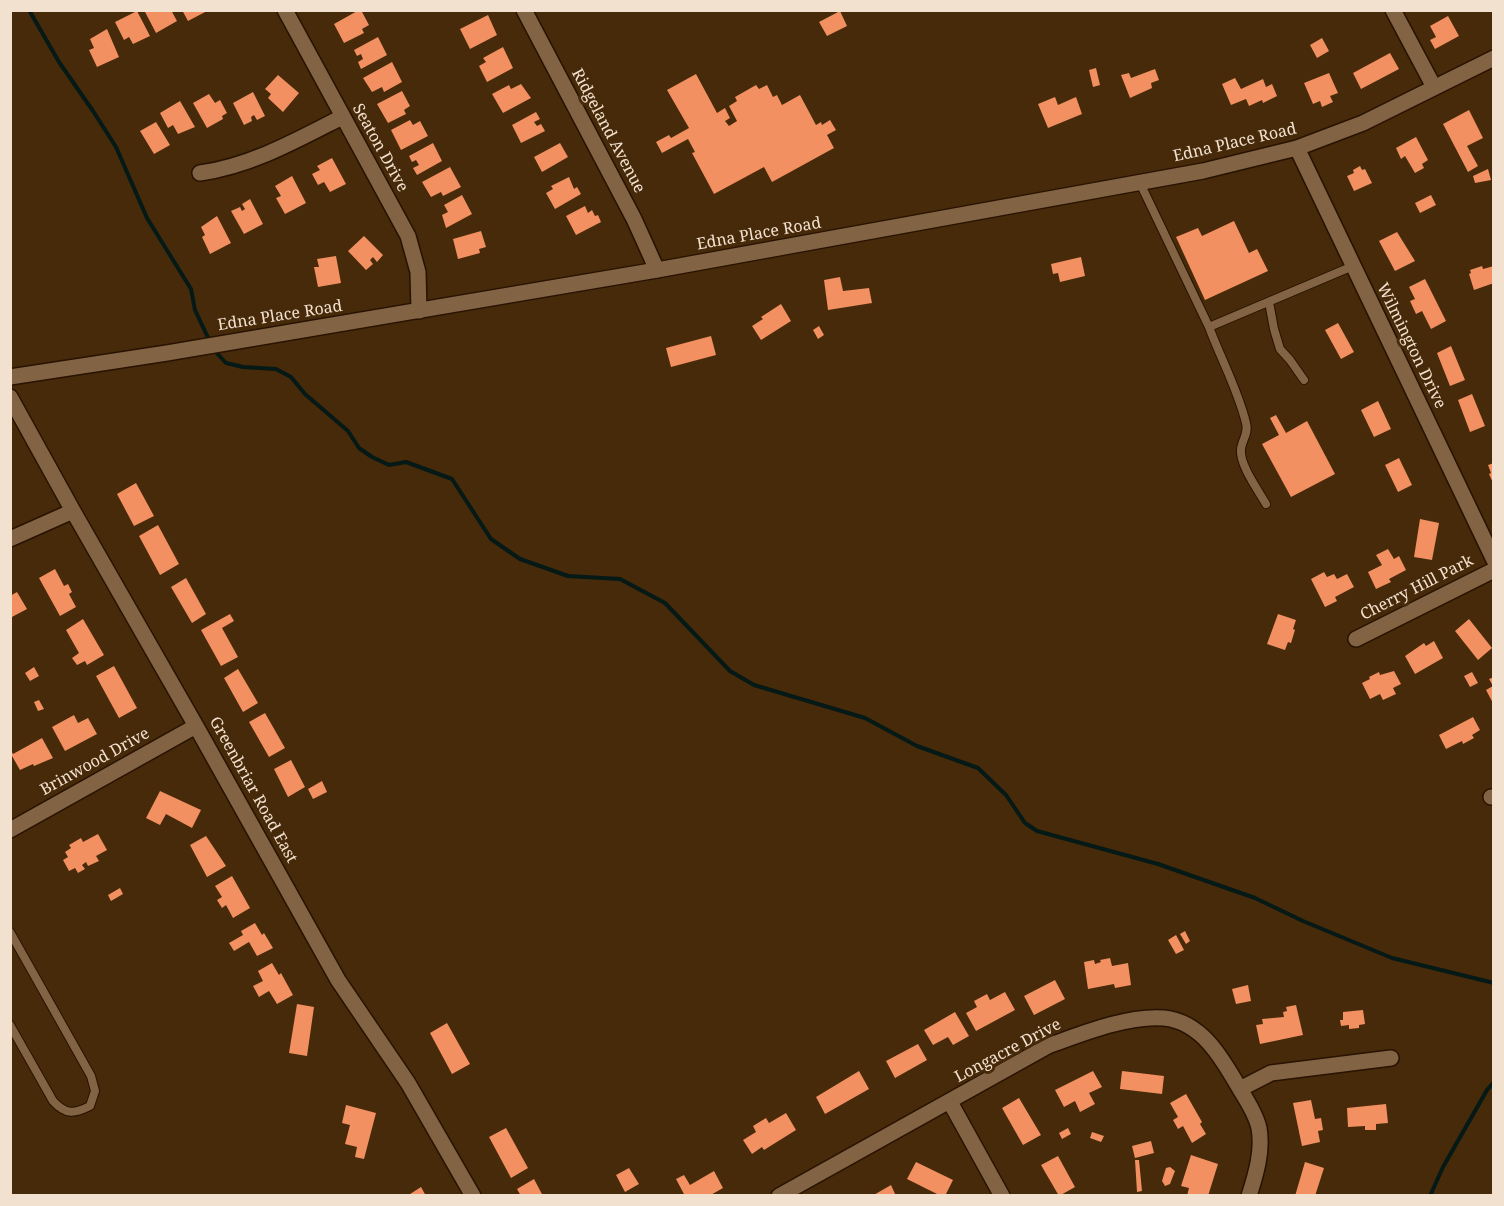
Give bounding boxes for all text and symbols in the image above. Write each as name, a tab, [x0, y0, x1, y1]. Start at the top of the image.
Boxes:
street label: Ridgeland Avenue	[567, 66, 649, 196]
street label: Seaton Drive	[348, 101, 412, 195]
street label: Edna Place Road	[1171, 119, 1299, 167]
street label: Edna Place Road	[695, 214, 823, 254]
street label: Wilmington Drive	[1372, 280, 1450, 412]
street label: Edna Place Road	[216, 297, 344, 335]
street label: Cherry Hill Park	[1357, 551, 1477, 625]
street label: Greenbriar Road East	[205, 714, 301, 866]
street label: Brinwood Drive	[37, 724, 153, 800]
street label: Longacre Drive	[952, 1015, 1064, 1087]

